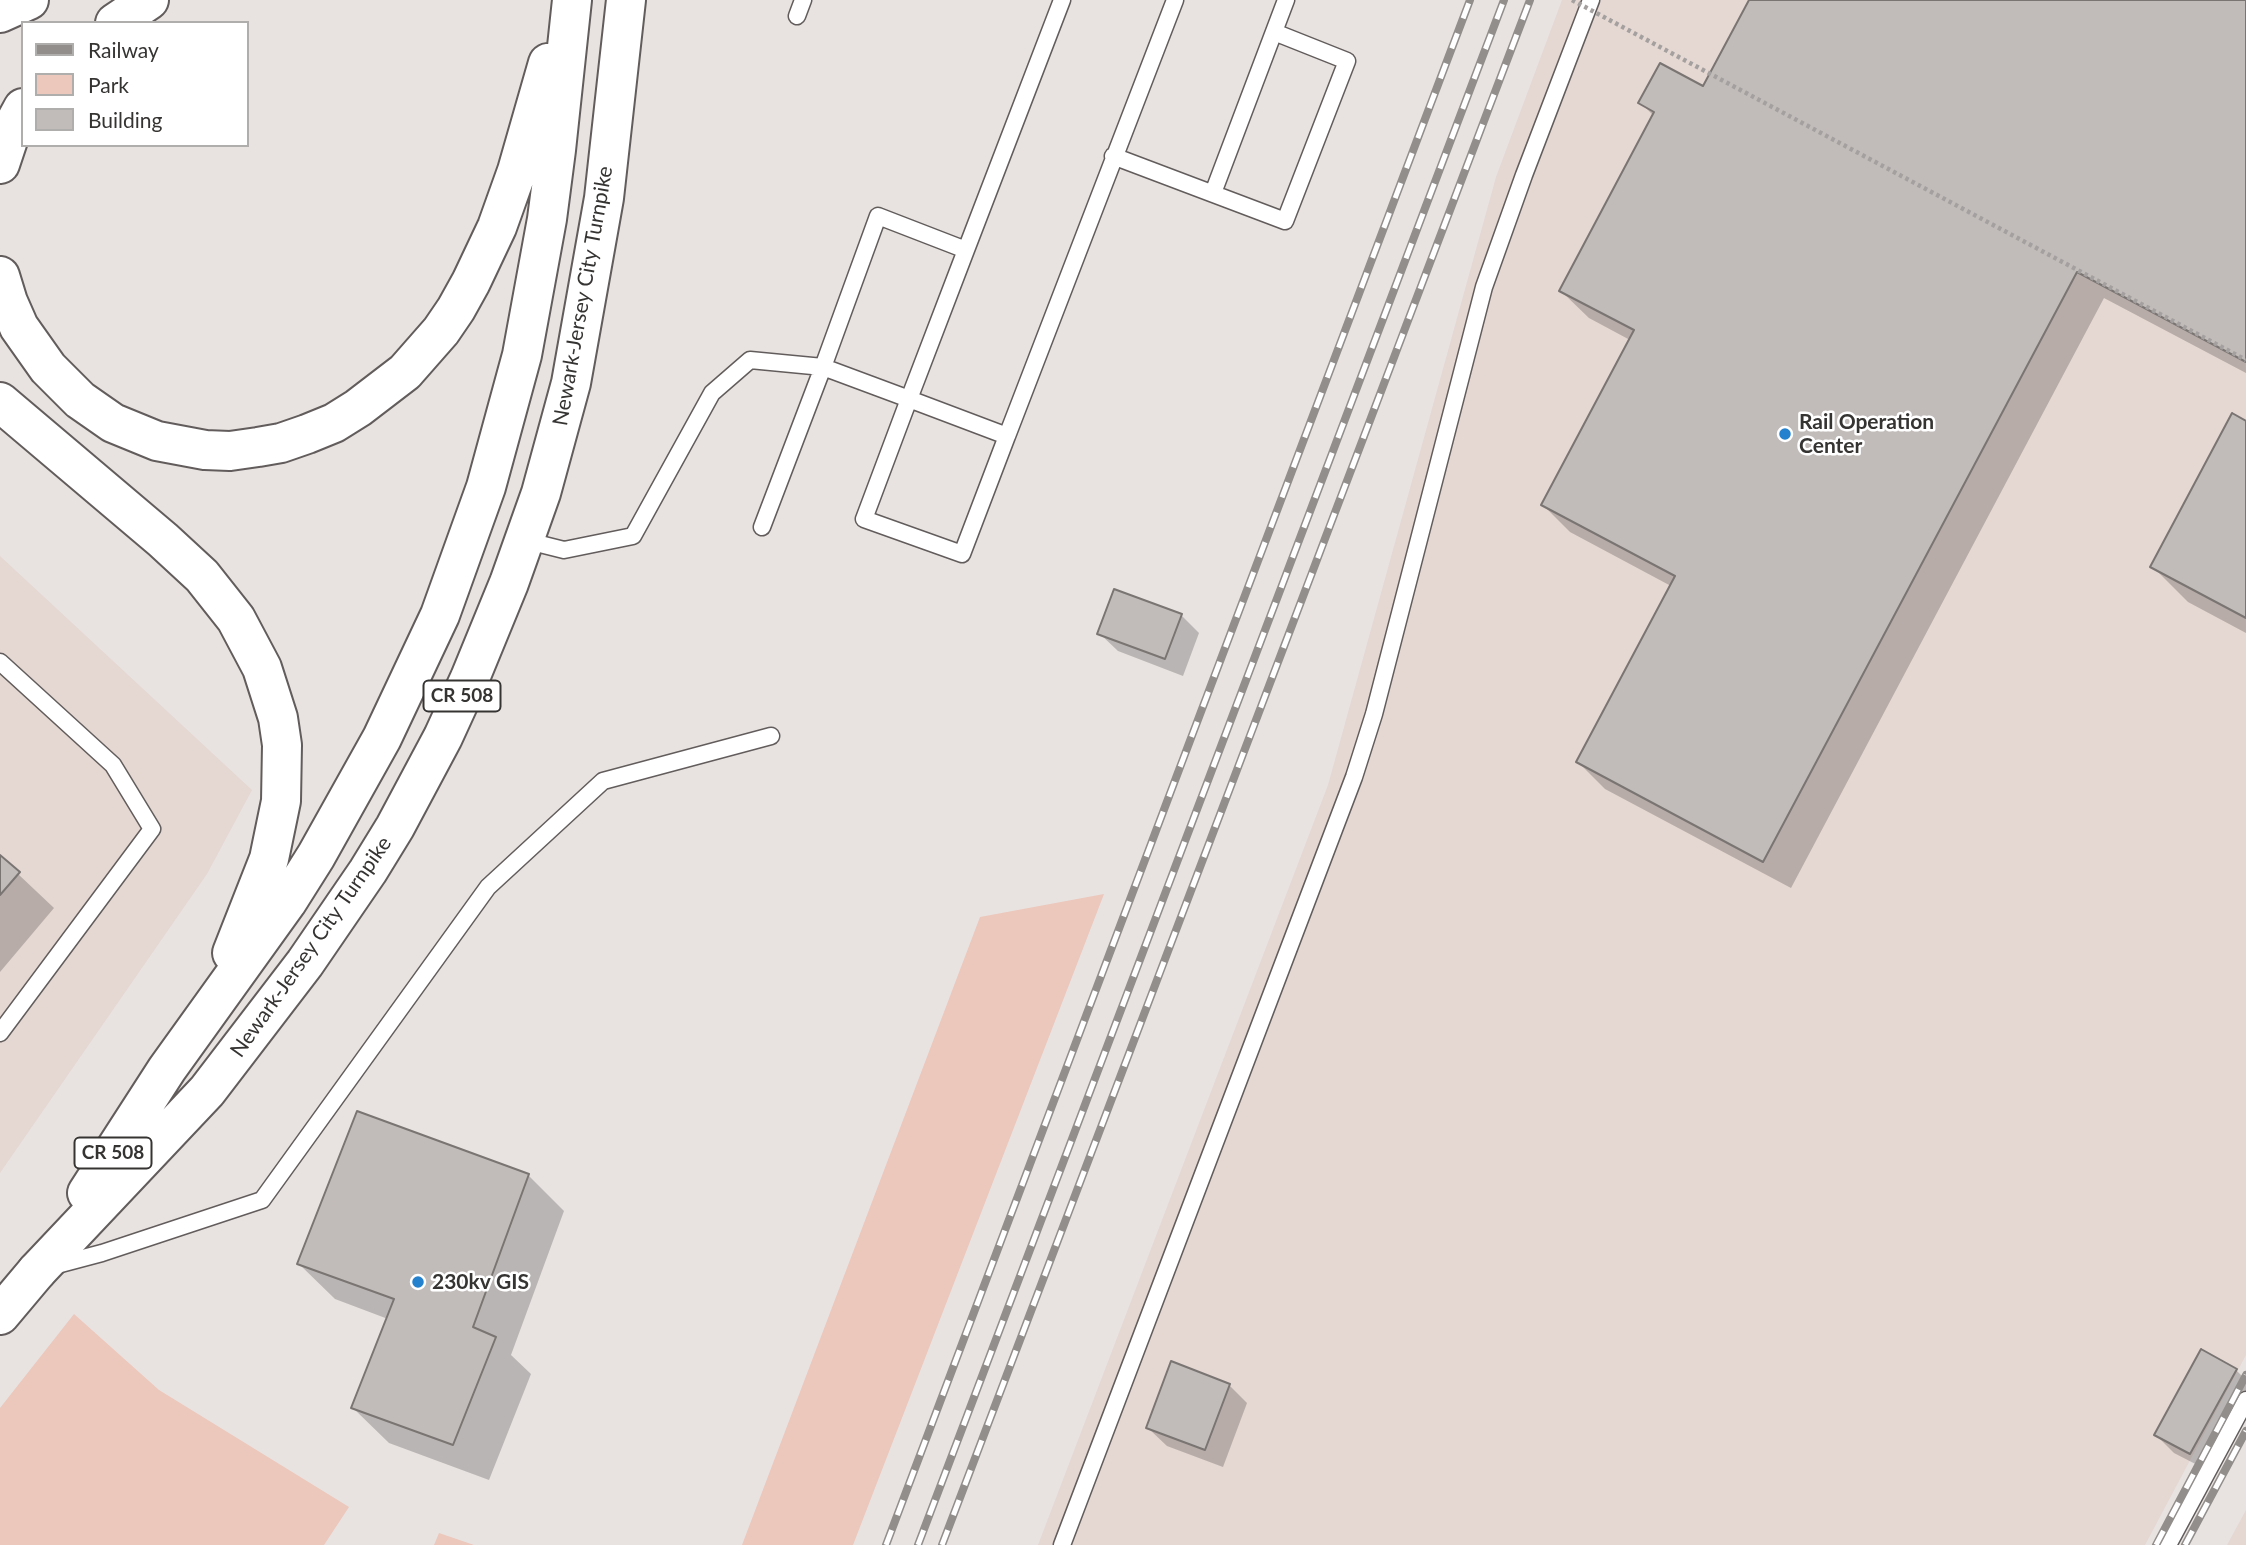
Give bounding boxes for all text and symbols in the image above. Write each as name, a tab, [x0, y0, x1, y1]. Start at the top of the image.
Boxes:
legend	[21, 21, 248, 147]
text: Railway	[88, 37, 159, 62]
text: Park	[88, 72, 129, 97]
text: Building	[88, 107, 163, 132]
street label: Newark-Jersey City Turnpike	[548, 164, 618, 428]
place label: Rail Operation Center	[1799, 409, 1934, 459]
marker: Rail Operation Center	[1777, 426, 1793, 442]
road number: CR 508	[424, 680, 500, 712]
street label: Newark-Jersey City Turnpike	[225, 832, 397, 1062]
road number: CR 508	[74, 1138, 152, 1168]
place label: 230kv GIS	[432, 1269, 529, 1295]
marker: 230kv GIS	[410, 1274, 426, 1290]

